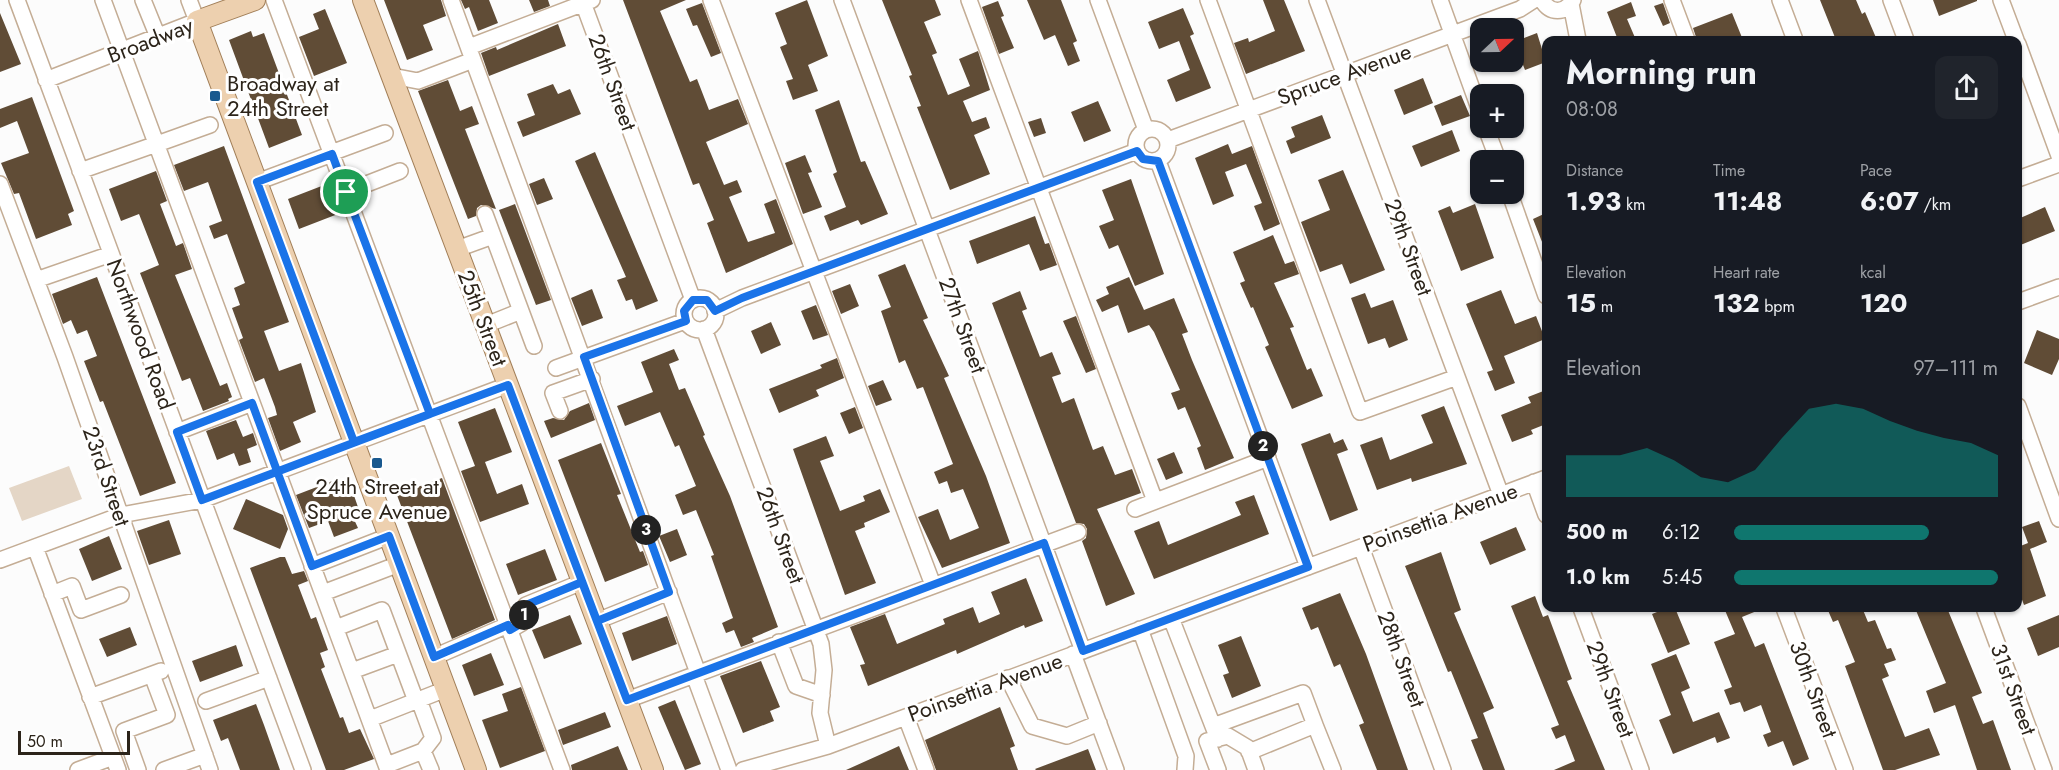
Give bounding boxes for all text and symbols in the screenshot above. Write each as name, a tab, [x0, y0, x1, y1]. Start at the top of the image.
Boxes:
street label: Broadway	[102, 9, 198, 71]
north arrow	[1470, 18, 1524, 72]
map controls	[1470, 18, 1524, 204]
street label: 26th Street	[581, 29, 646, 136]
street label: Spruce Avenue	[1272, 35, 1416, 113]
text: Morning run	[1566, 49, 1757, 96]
button: share	[1935, 56, 1998, 119]
place label: Broadway at 24th Street	[227, 67, 340, 124]
button: +	[1470, 84, 1524, 138]
marker: Broadway at 24th Street	[208, 89, 222, 103]
text: 08:08	[1566, 95, 1618, 124]
button: −	[1470, 150, 1524, 204]
text: Distance	[1566, 159, 1623, 182]
text: Time	[1713, 159, 1745, 182]
text: Pace	[1860, 159, 1892, 182]
pin	[320, 166, 371, 217]
icon: arrive	[329, 175, 362, 208]
text: 1.93	[1566, 182, 1621, 220]
text: 11:48	[1713, 182, 1782, 220]
text: 6:07	[1860, 182, 1919, 220]
text: km	[1621, 193, 1645, 216]
text: /km	[1919, 193, 1951, 216]
street label: 29th Street	[1377, 194, 1442, 301]
street label: Northwood Road	[99, 254, 183, 414]
text: Elevation	[1566, 261, 1626, 284]
text: Heart rate	[1713, 261, 1780, 284]
text: kcal	[1860, 261, 1886, 284]
street label: 25th Street	[450, 265, 516, 371]
street label: 27th Street	[931, 273, 995, 378]
text: 15	[1566, 284, 1596, 322]
text: 132	[1713, 284, 1759, 322]
text: 120	[1860, 284, 1908, 322]
text: m	[1596, 295, 1613, 318]
text: bpm	[1759, 295, 1795, 318]
text: Elevation	[1566, 354, 1641, 383]
text: 97–111 m	[1913, 354, 1998, 383]
street label: 23rd Street	[75, 422, 139, 531]
pin: 2	[1248, 431, 1278, 461]
text: 2	[1258, 434, 1268, 457]
marker: 24th Street at Spruce Avenue	[370, 456, 384, 470]
place label: 24th Street at Spruce Avenue	[307, 470, 447, 527]
street label: Poinsettia Avenue	[1358, 474, 1522, 560]
street label: 26th Street	[749, 482, 814, 589]
pin: 3	[631, 515, 661, 545]
text: 3	[641, 518, 651, 541]
text: 500 m	[1566, 518, 1628, 547]
text: 6:12	[1662, 518, 1700, 547]
text: 1.0 km	[1566, 563, 1630, 592]
text: 5:45	[1662, 563, 1702, 592]
pin: 1	[509, 600, 539, 630]
text: 1	[520, 603, 528, 626]
street label: 28th Street	[1370, 606, 1434, 712]
street label: 29th Street	[1579, 636, 1644, 743]
street label: 30th Street	[1782, 636, 1847, 743]
street label: 31st Street	[1983, 639, 2046, 740]
street label: Poinsettia Avenue	[903, 644, 1067, 730]
scale bar	[18, 728, 130, 756]
text: 50 m	[27, 730, 63, 753]

